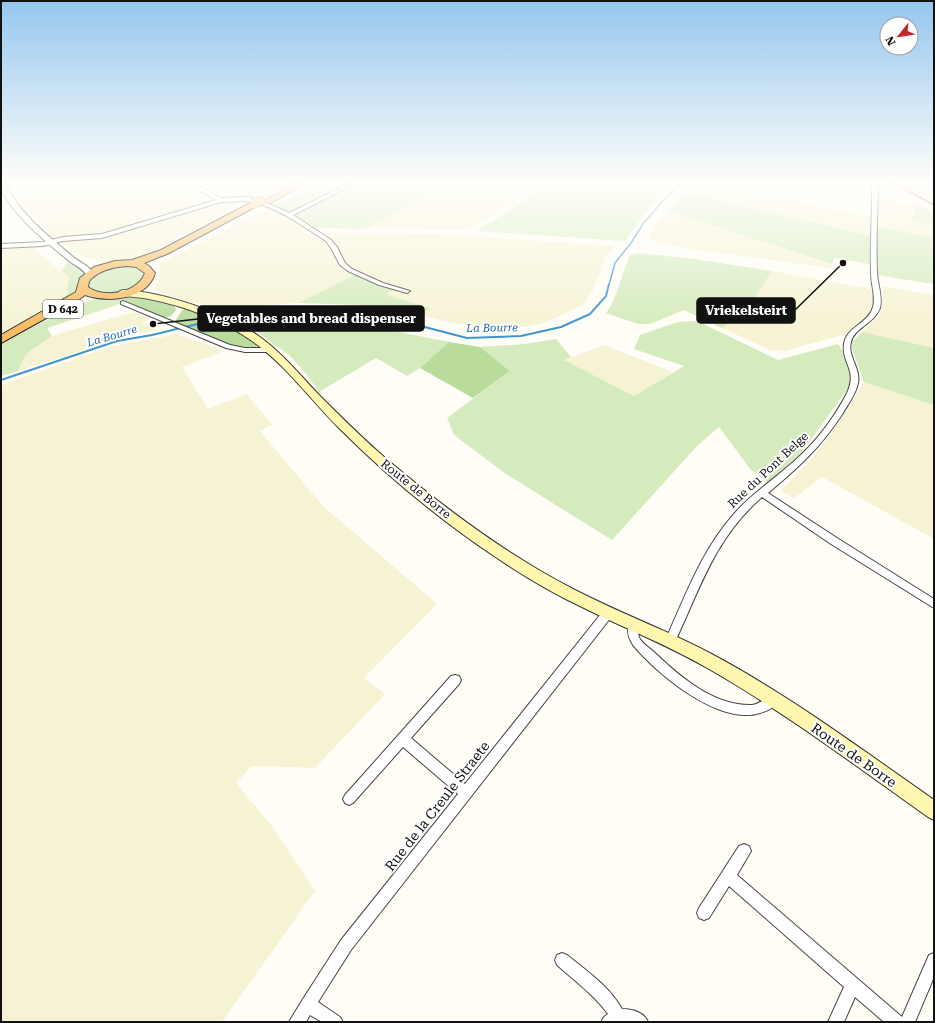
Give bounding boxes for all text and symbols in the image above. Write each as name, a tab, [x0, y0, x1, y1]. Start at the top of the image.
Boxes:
north arrow	[879, 16, 919, 56]
text: N	[883, 33, 899, 48]
callout: Vriekelsteirt	[697, 298, 795, 323]
road number: D 642	[43, 300, 83, 318]
text: Vriekelsteirt	[705, 303, 788, 318]
callout: Vegetables and bread dispenser	[198, 306, 424, 331]
text: Vegetables and bread dispenser	[206, 311, 416, 326]
water label: La Bourre	[465, 321, 518, 335]
water label: La Bourre	[85, 323, 139, 350]
street label: Rue du Pont Belge	[725, 429, 811, 511]
street label: Route de Borre	[378, 456, 454, 522]
street label: Route de Borre	[808, 720, 900, 791]
street label: Rue de la Creule Straete	[381, 738, 493, 874]

